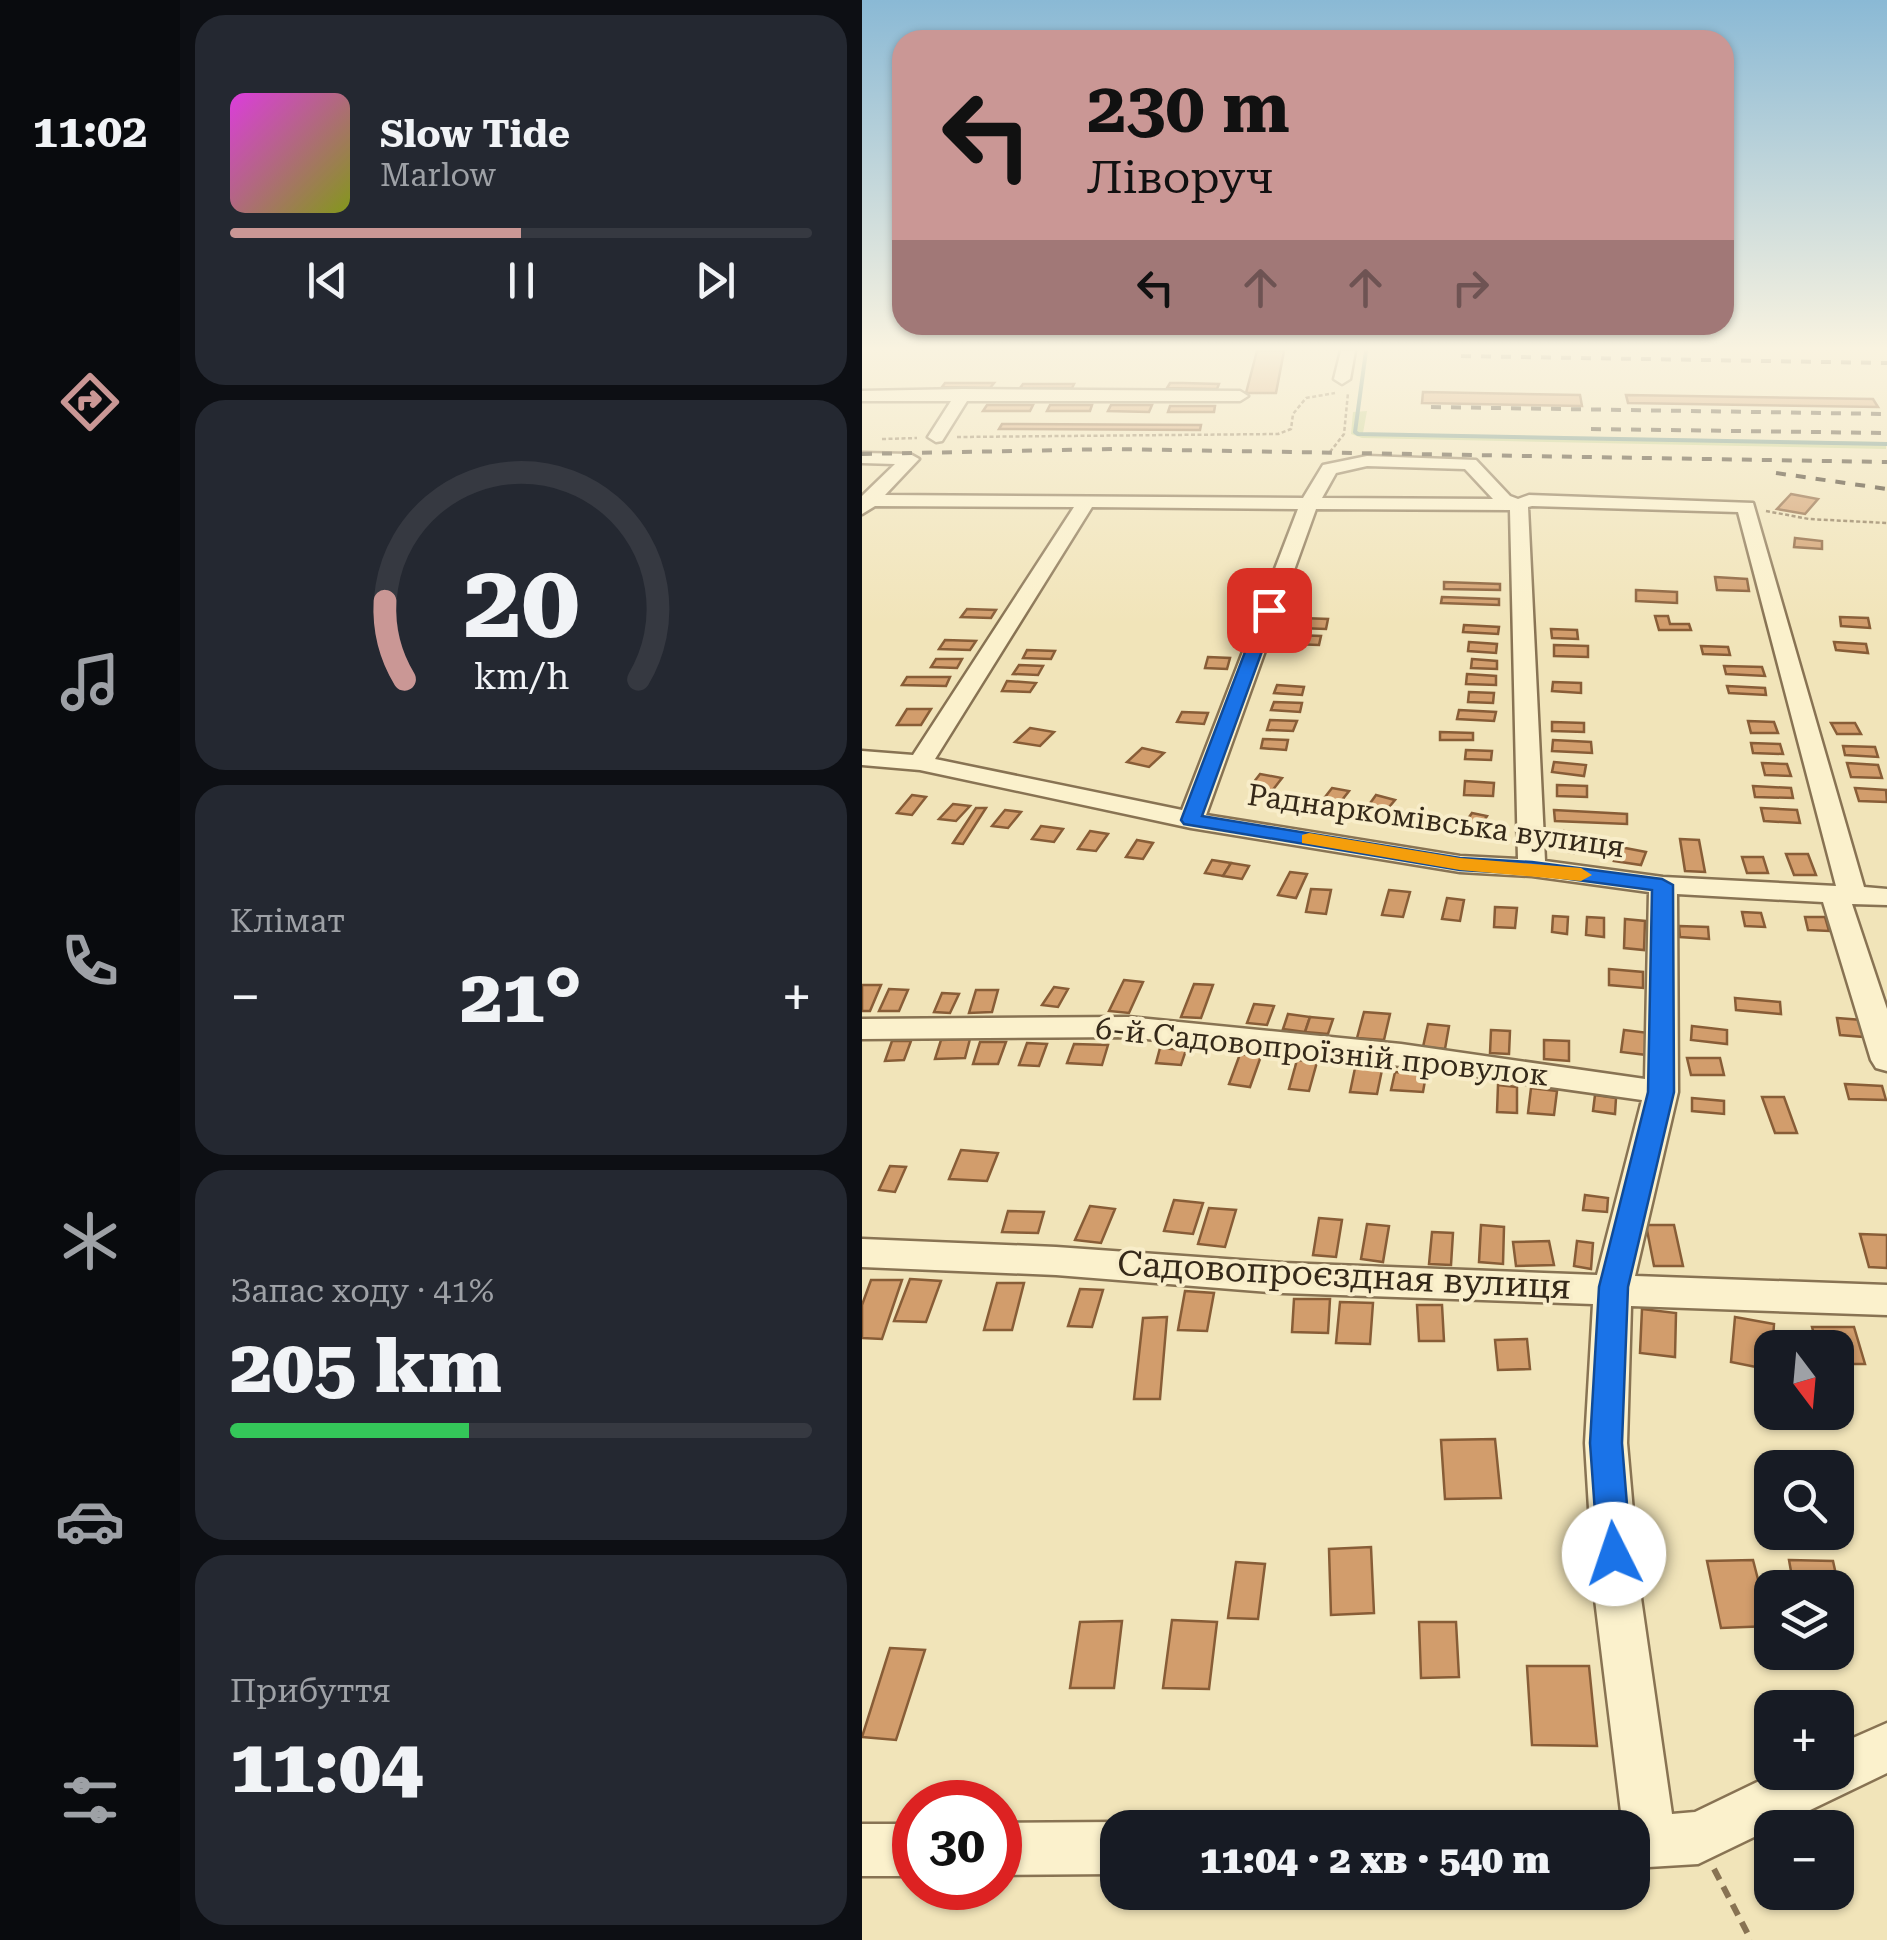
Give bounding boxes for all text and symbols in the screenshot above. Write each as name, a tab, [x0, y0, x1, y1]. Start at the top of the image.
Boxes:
text: 230 m	[1087, 67, 1290, 149]
icon: left	[922, 70, 1052, 200]
text: 11:02	[33, 105, 147, 158]
text: Slow Tide	[380, 112, 570, 156]
text: Ліворуч	[1087, 151, 1273, 204]
text: Marlow	[380, 156, 496, 194]
icon: previous	[300, 253, 355, 308]
icon: pause	[494, 253, 549, 308]
icon: next	[688, 253, 743, 308]
icon: left	[1128, 260, 1183, 315]
icon: ahead	[1233, 260, 1288, 315]
icon: ahead	[1338, 260, 1393, 315]
icon: right	[1443, 260, 1498, 315]
icon: directions	[55, 367, 125, 437]
text: 20	[463, 541, 579, 662]
pin	[1227, 568, 1312, 653]
icon: arrive	[1242, 583, 1297, 638]
icon: music	[55, 647, 125, 717]
text: km/h	[473, 656, 569, 698]
street label: Раднаркомівська вулиця	[1245, 777, 1627, 864]
text: Клімат	[230, 902, 345, 940]
icon: phone	[55, 926, 125, 996]
text: 21°	[460, 952, 582, 1040]
text: −	[230, 965, 261, 1029]
text: +	[781, 965, 812, 1029]
street label: 6-й Садовопроїзній провулок	[1094, 1010, 1550, 1093]
icon: climate	[55, 1206, 125, 1276]
street label: Садовопроєздная вулиця	[1116, 1243, 1572, 1308]
text: Запас ходу · 41%	[230, 1272, 494, 1310]
text: 205 km	[230, 1322, 502, 1410]
north arrow	[1754, 1330, 1854, 1430]
map controls	[1754, 1330, 1854, 1910]
button: search	[1754, 1450, 1854, 1550]
icon: car	[55, 1486, 125, 1556]
position arrow	[1562, 1502, 1666, 1606]
button: layers	[1754, 1570, 1854, 1670]
text: Прибуття	[230, 1672, 391, 1710]
button: +	[1754, 1690, 1854, 1790]
text: 11:04	[230, 1722, 423, 1810]
icon: filters	[55, 1765, 125, 1835]
speed limit sign: 30	[892, 1780, 1022, 1910]
button: −	[1754, 1810, 1854, 1910]
text: 11:04 · 2 хв · 540 m	[1200, 1838, 1550, 1882]

